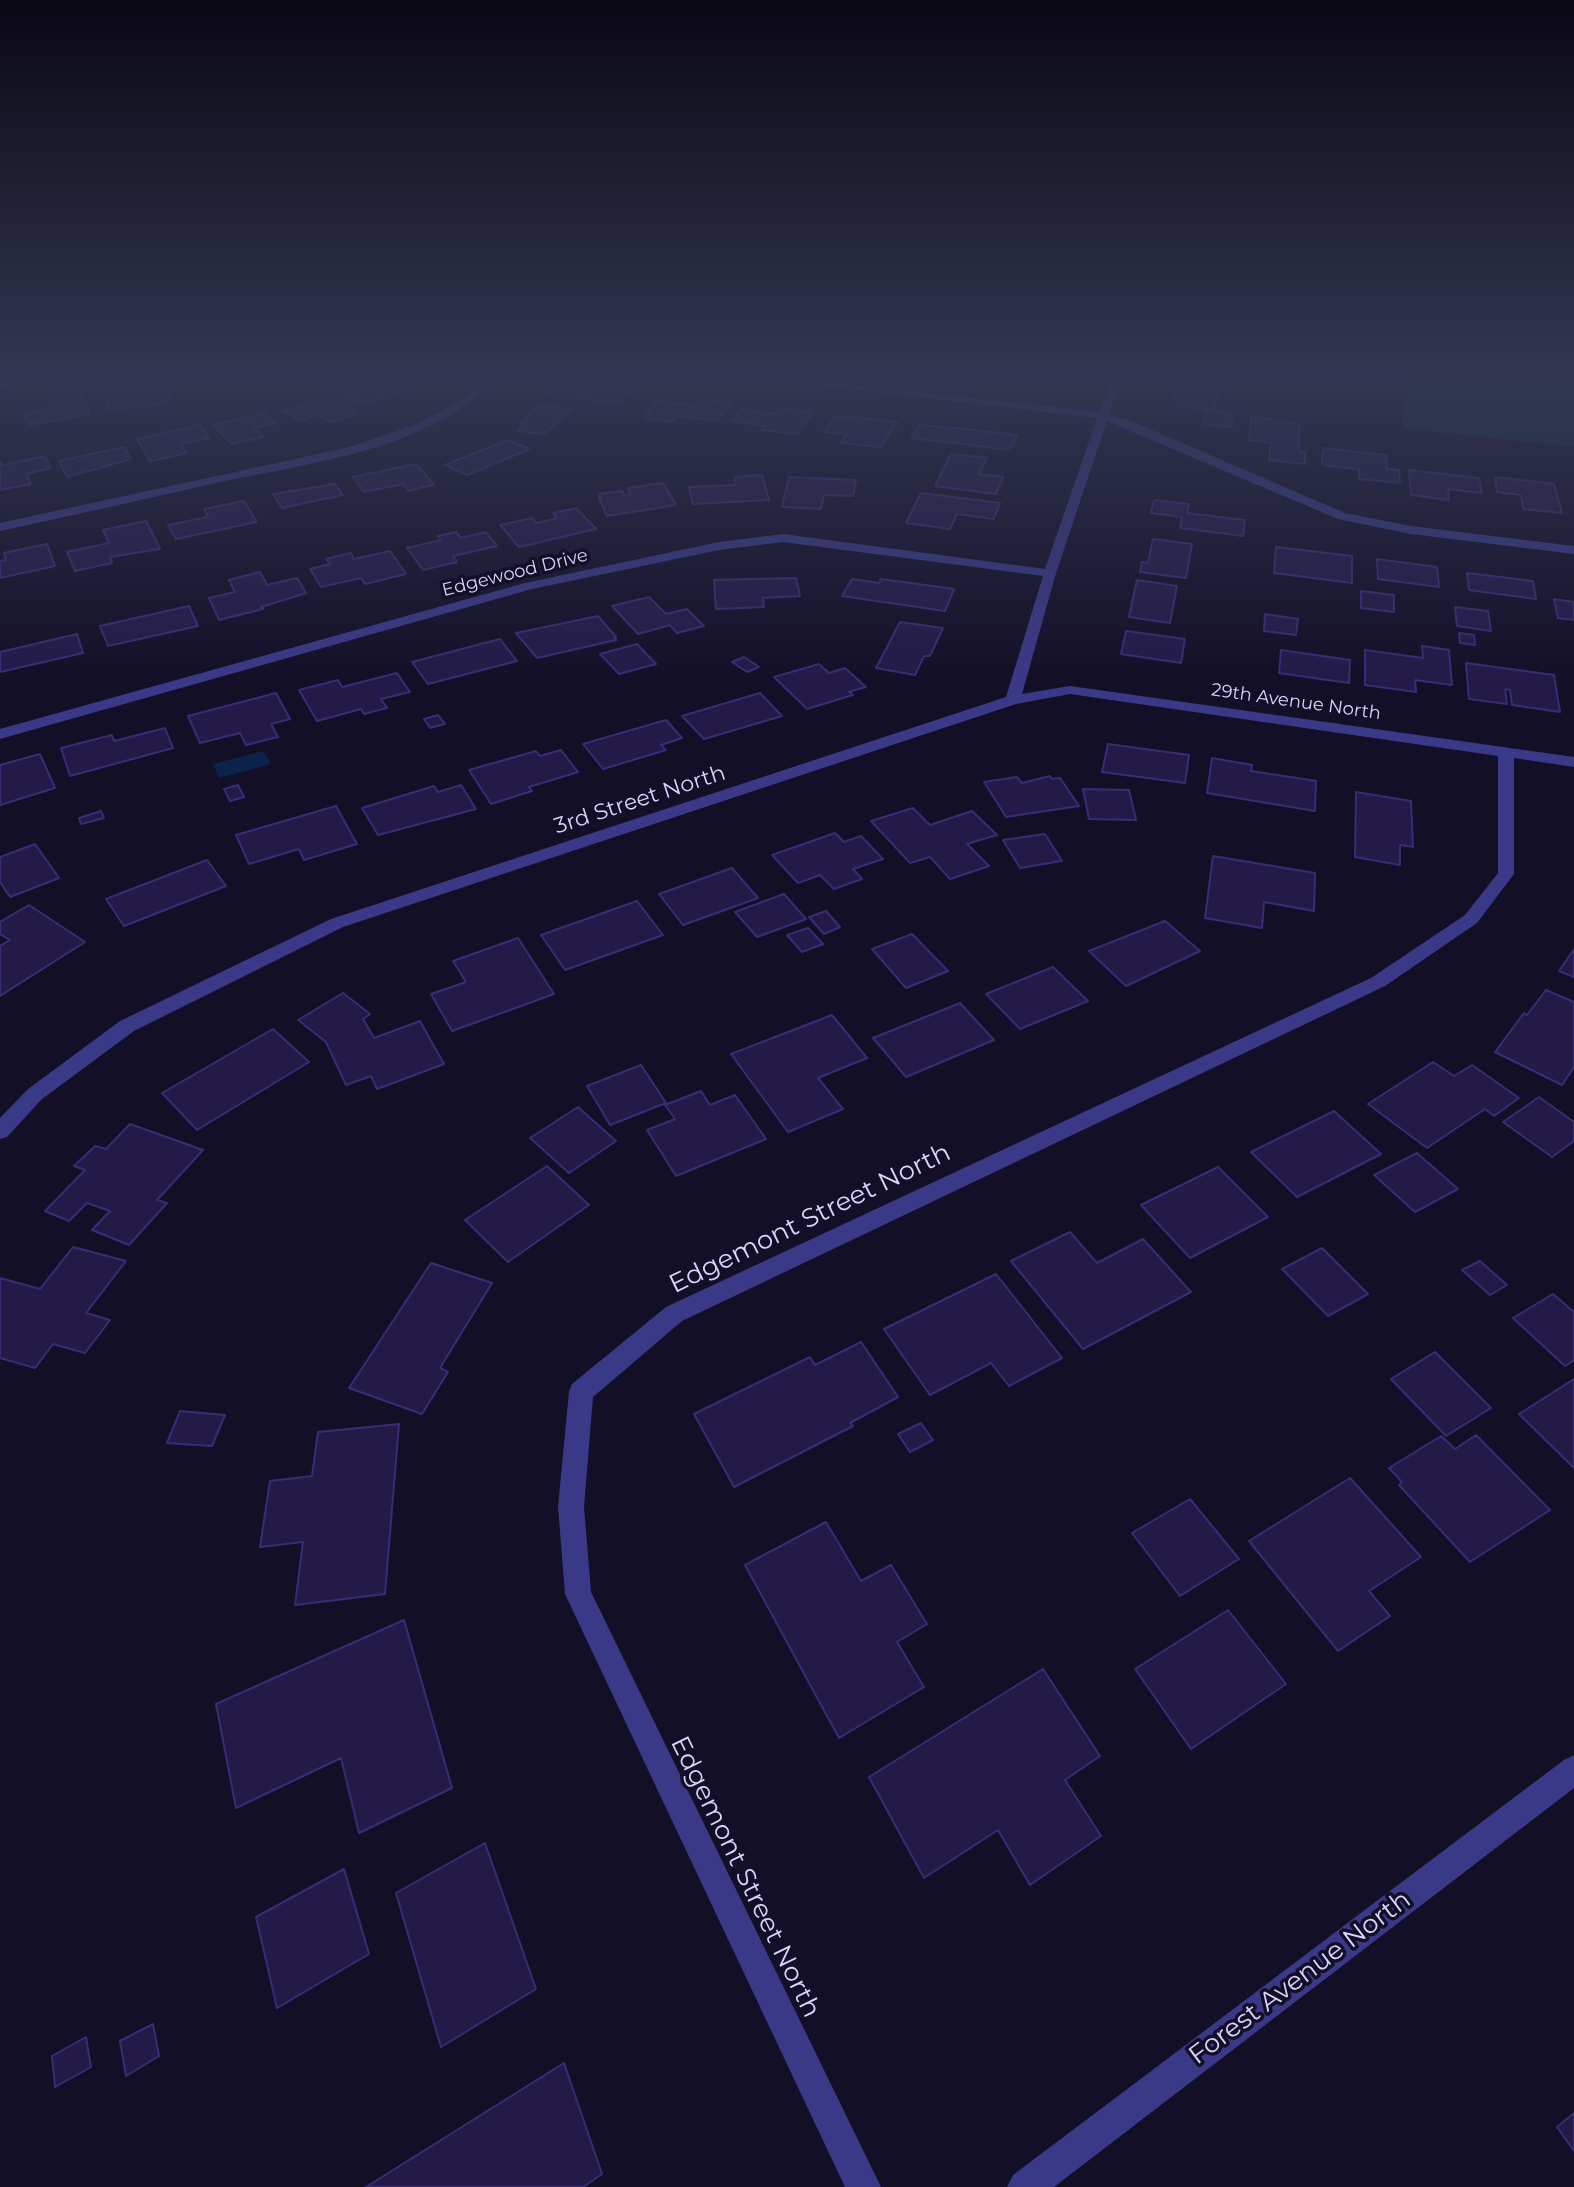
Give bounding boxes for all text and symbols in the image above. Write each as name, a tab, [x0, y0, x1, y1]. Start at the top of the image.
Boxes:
street label: Edgewood Drive	[440, 544, 590, 602]
street label: 29th Avenue North	[1210, 679, 1382, 725]
street label: 3rd Street North	[551, 760, 729, 840]
street label: Edgemont Street North	[664, 1137, 956, 1301]
street label: Edgemont Street North	[663, 1731, 827, 2023]
street label: Forest Avenue North	[1183, 1884, 1417, 2072]

